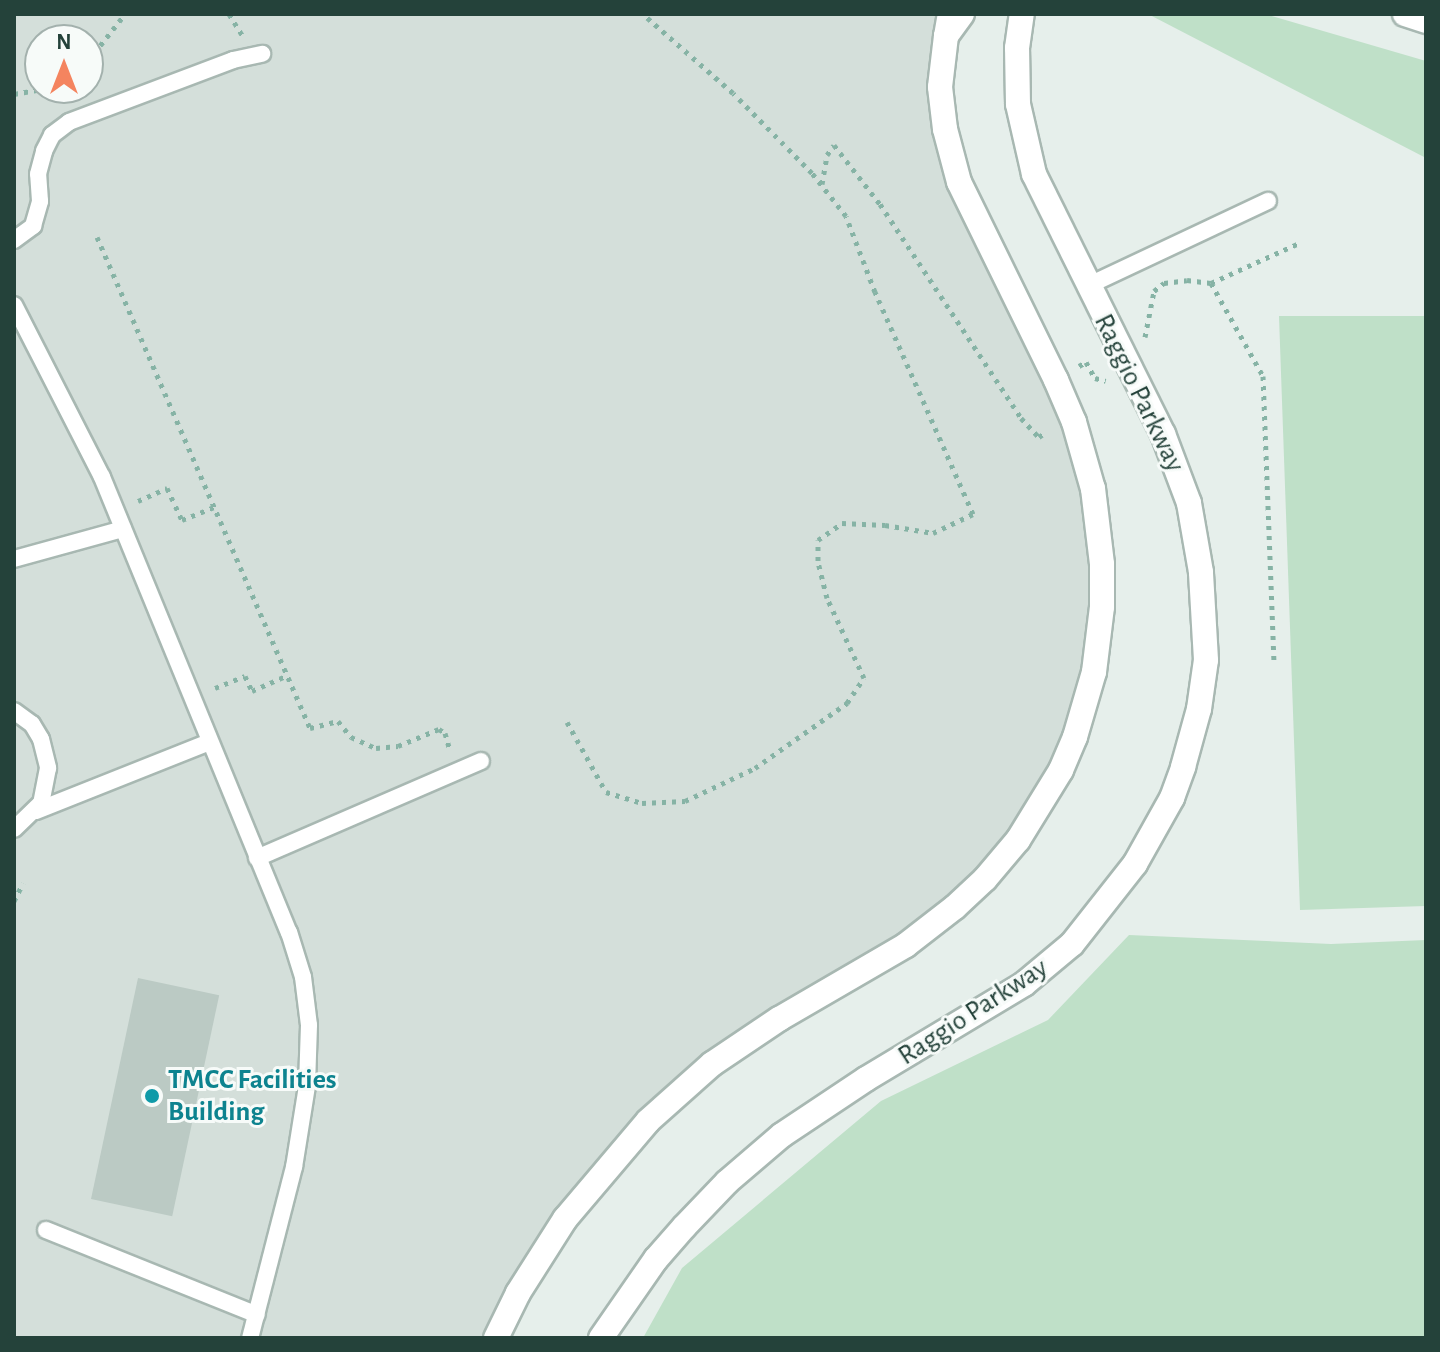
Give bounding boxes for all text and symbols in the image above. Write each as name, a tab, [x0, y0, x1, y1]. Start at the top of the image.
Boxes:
north arrow	[24, 24, 104, 104]
text: N	[56, 31, 72, 53]
street label: Raggio Parkway	[1086, 309, 1192, 477]
street label: Raggio Parkway	[892, 951, 1054, 1073]
place label: TMCC Facilities Building	[168, 1063, 337, 1129]
marker: TMCC Facilities Building	[143, 1087, 161, 1105]

